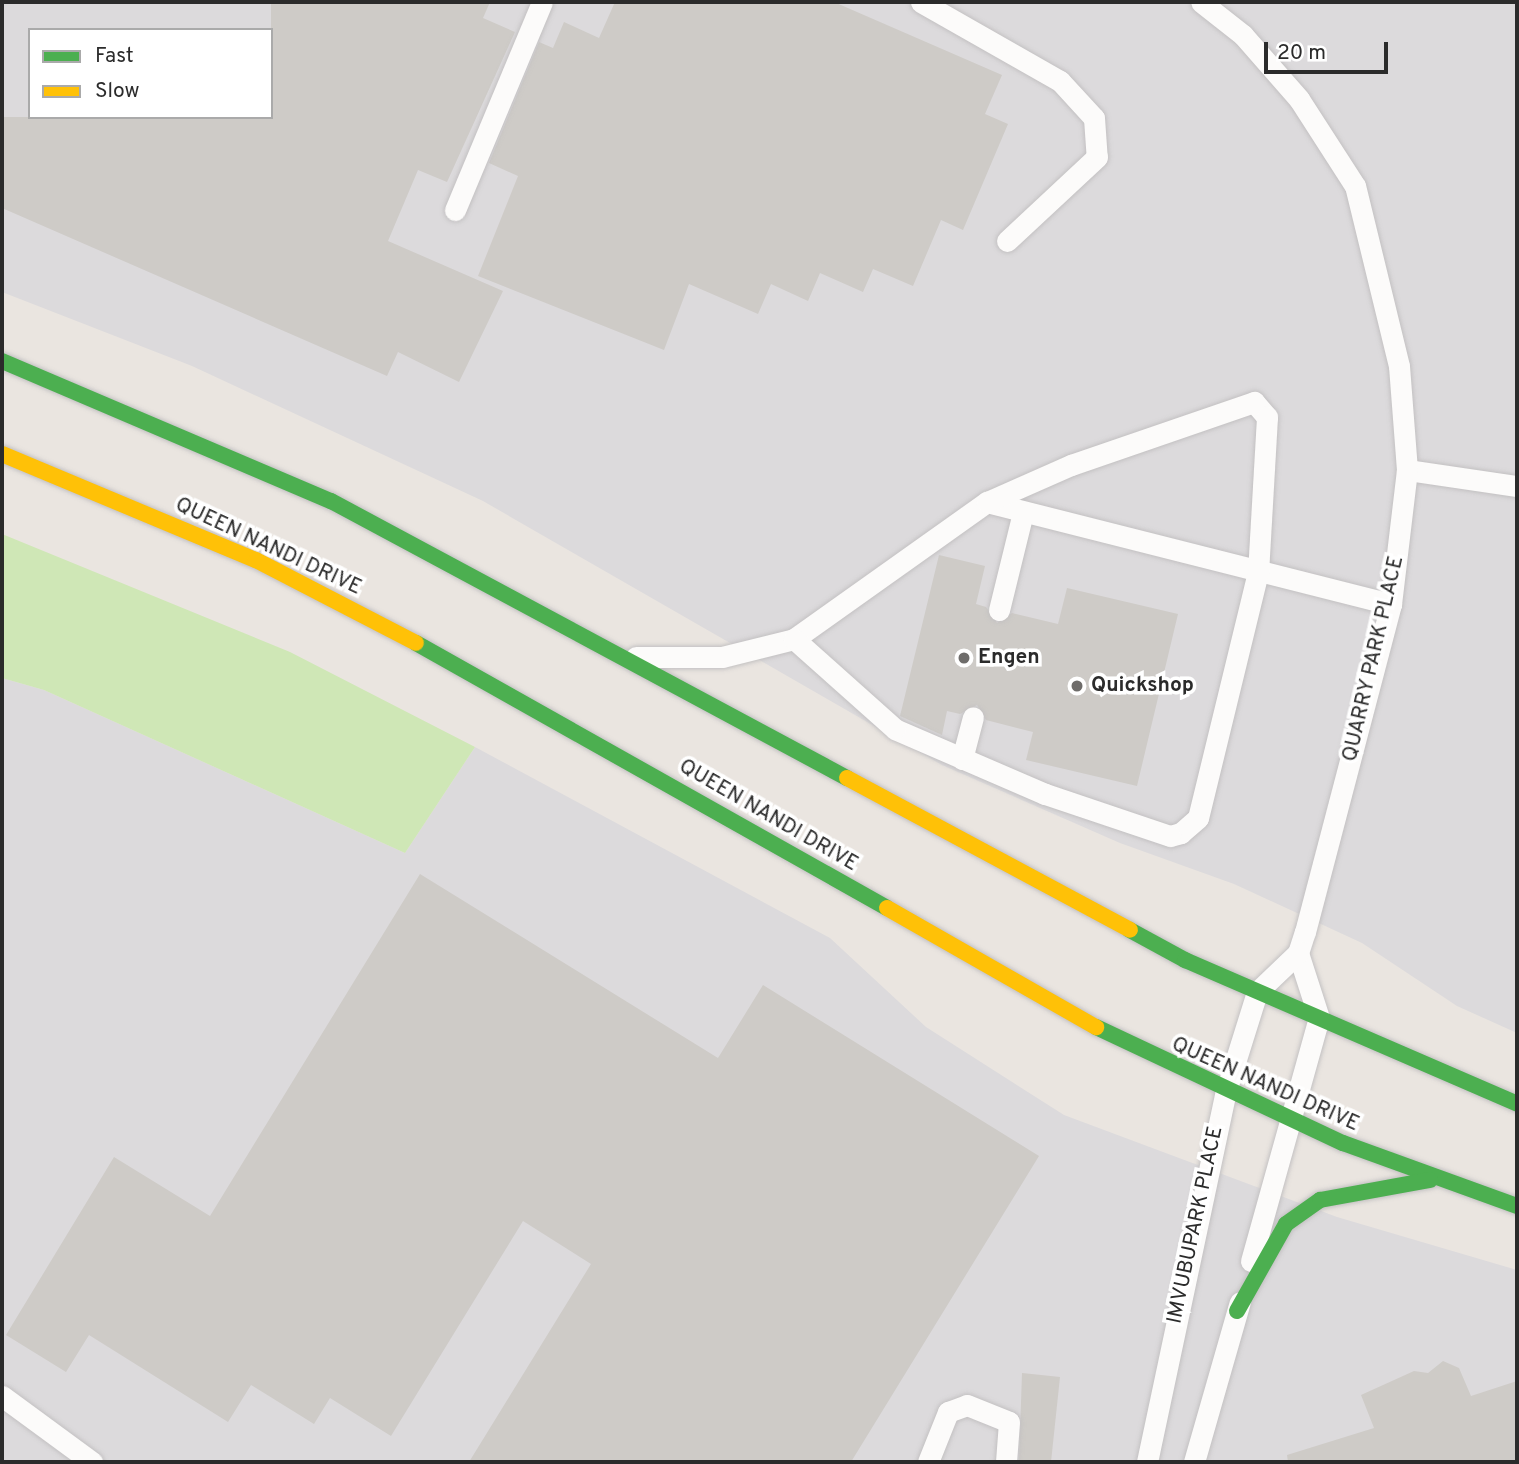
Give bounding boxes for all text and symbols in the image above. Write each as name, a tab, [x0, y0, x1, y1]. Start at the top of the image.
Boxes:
legend	[28, 28, 273, 119]
scale bar	[1267, 28, 1391, 72]
text: 20 m	[1277, 40, 1326, 67]
text: Fast	[95, 43, 134, 70]
text: Slow	[95, 78, 140, 105]
street label: QUEEN NANDI DRIVE	[171, 493, 365, 601]
street label: QUARRY PARK PLACE	[1338, 553, 1410, 765]
place label: Engen	[978, 645, 1040, 671]
marker: Engen	[956, 650, 972, 666]
place label: Quickshop	[1091, 673, 1194, 699]
marker: Quickshop	[1069, 678, 1085, 694]
street label: QUEEN NANDI DRIVE	[674, 754, 862, 878]
street label: QUEEN NANDI DRIVE	[1167, 1032, 1363, 1138]
street label: IMVUBUPARK PLACE	[1163, 1124, 1229, 1326]

